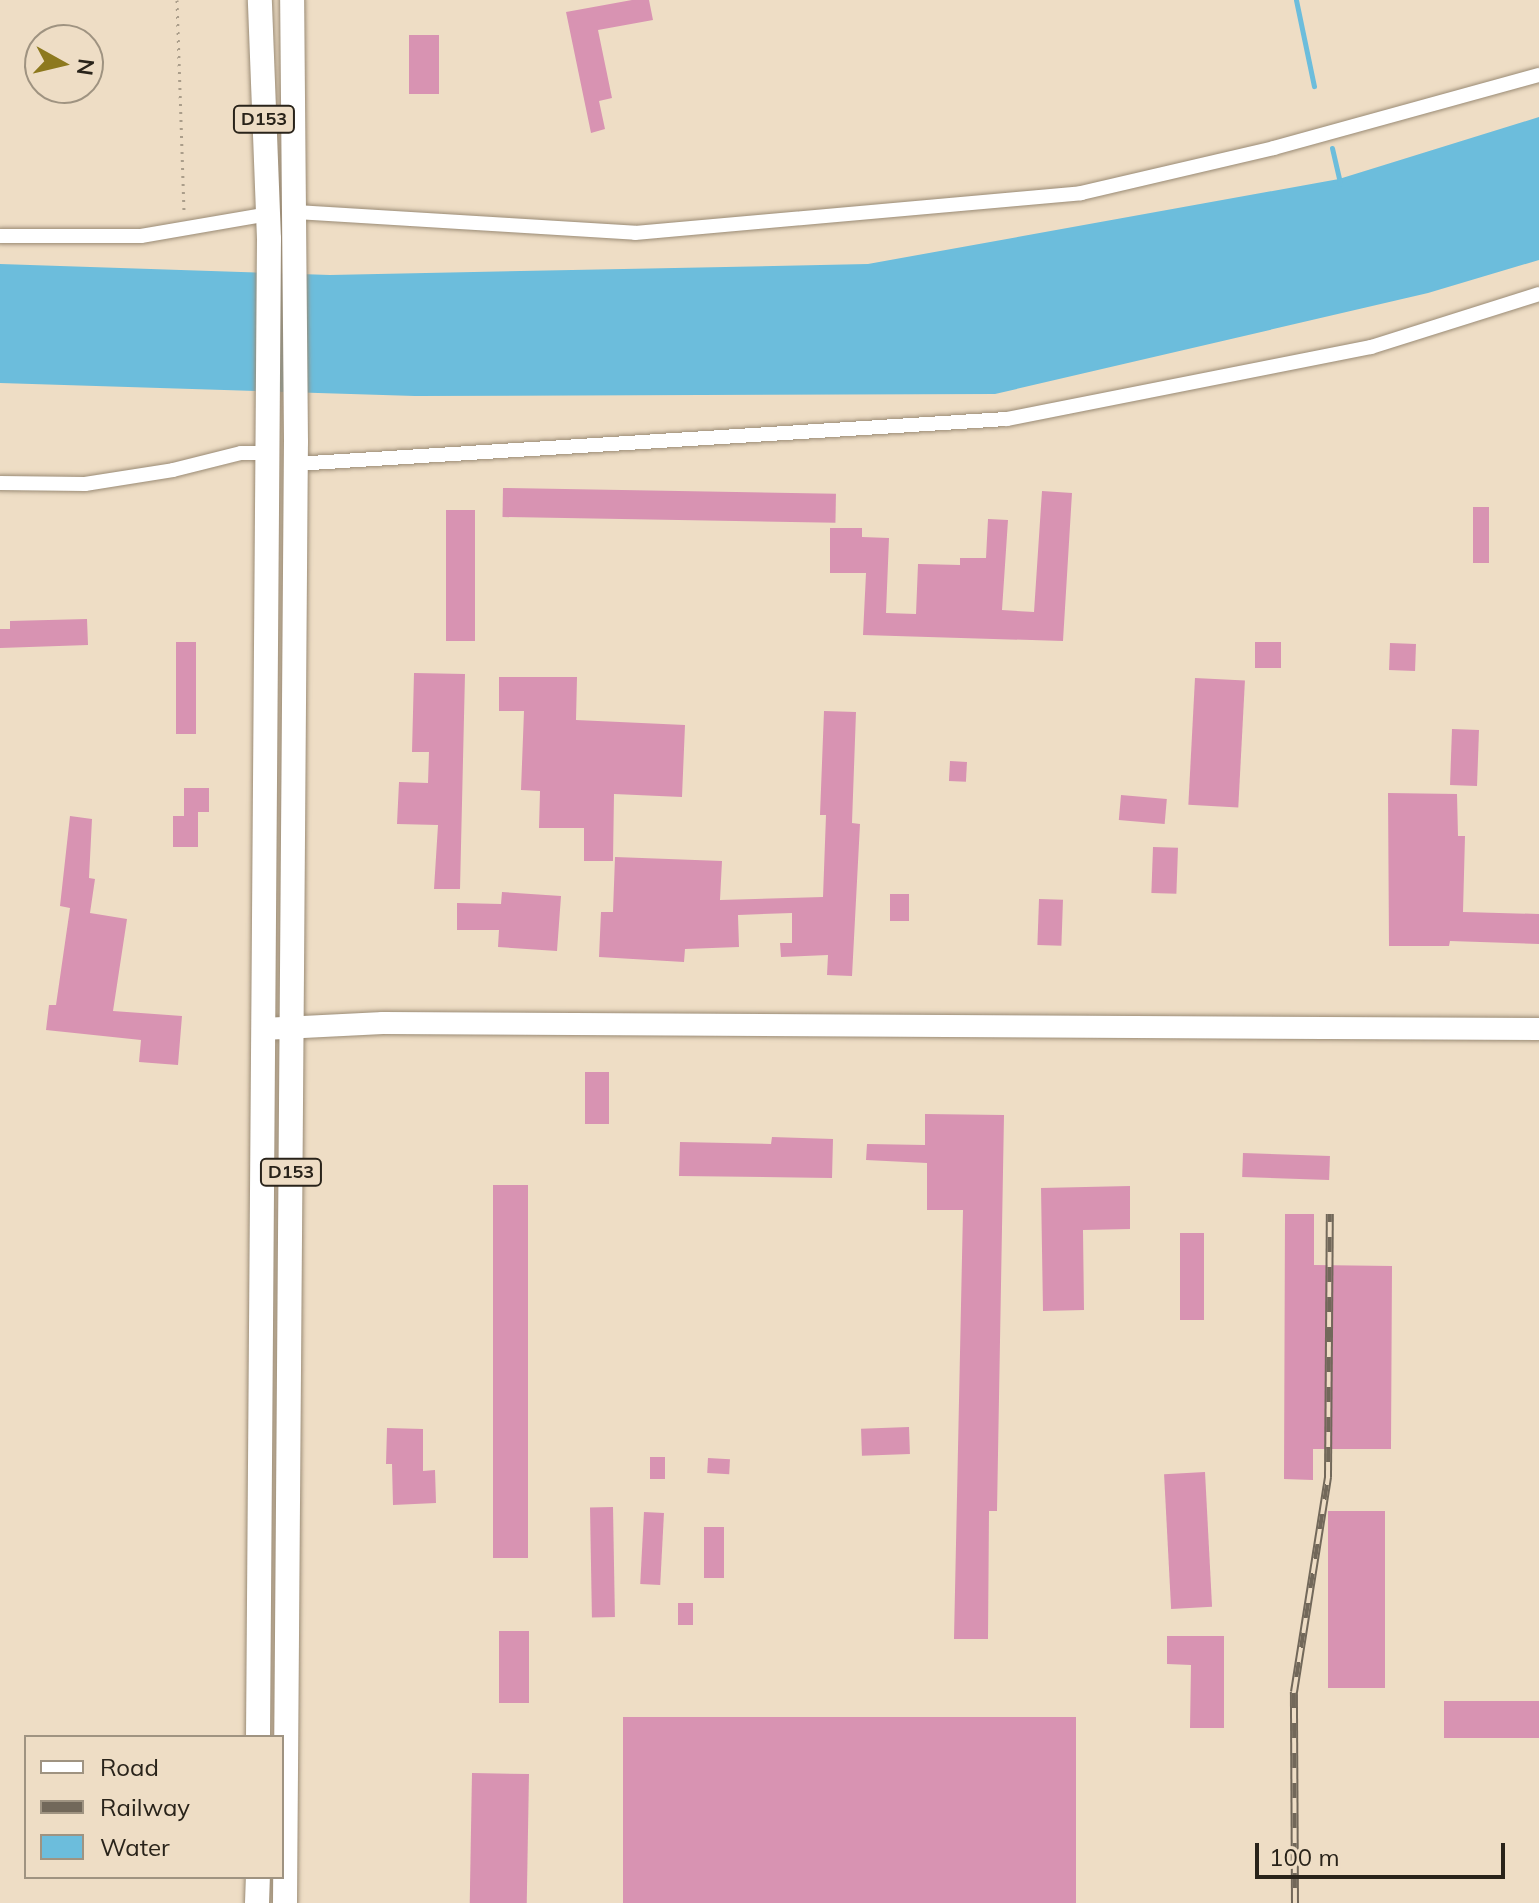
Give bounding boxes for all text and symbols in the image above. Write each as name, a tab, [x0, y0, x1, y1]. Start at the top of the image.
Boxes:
north arrow	[24, 24, 104, 104]
text: N	[71, 57, 101, 77]
road number: D153	[232, 105, 296, 133]
road number: D153	[259, 1158, 323, 1186]
legend	[24, 1735, 284, 1879]
text: Road	[100, 1752, 159, 1782]
text: Railway	[100, 1792, 190, 1822]
scale bar	[1259, 1827, 1509, 1877]
text: Water	[100, 1832, 170, 1862]
text: 100 m	[1269, 1842, 1340, 1872]

